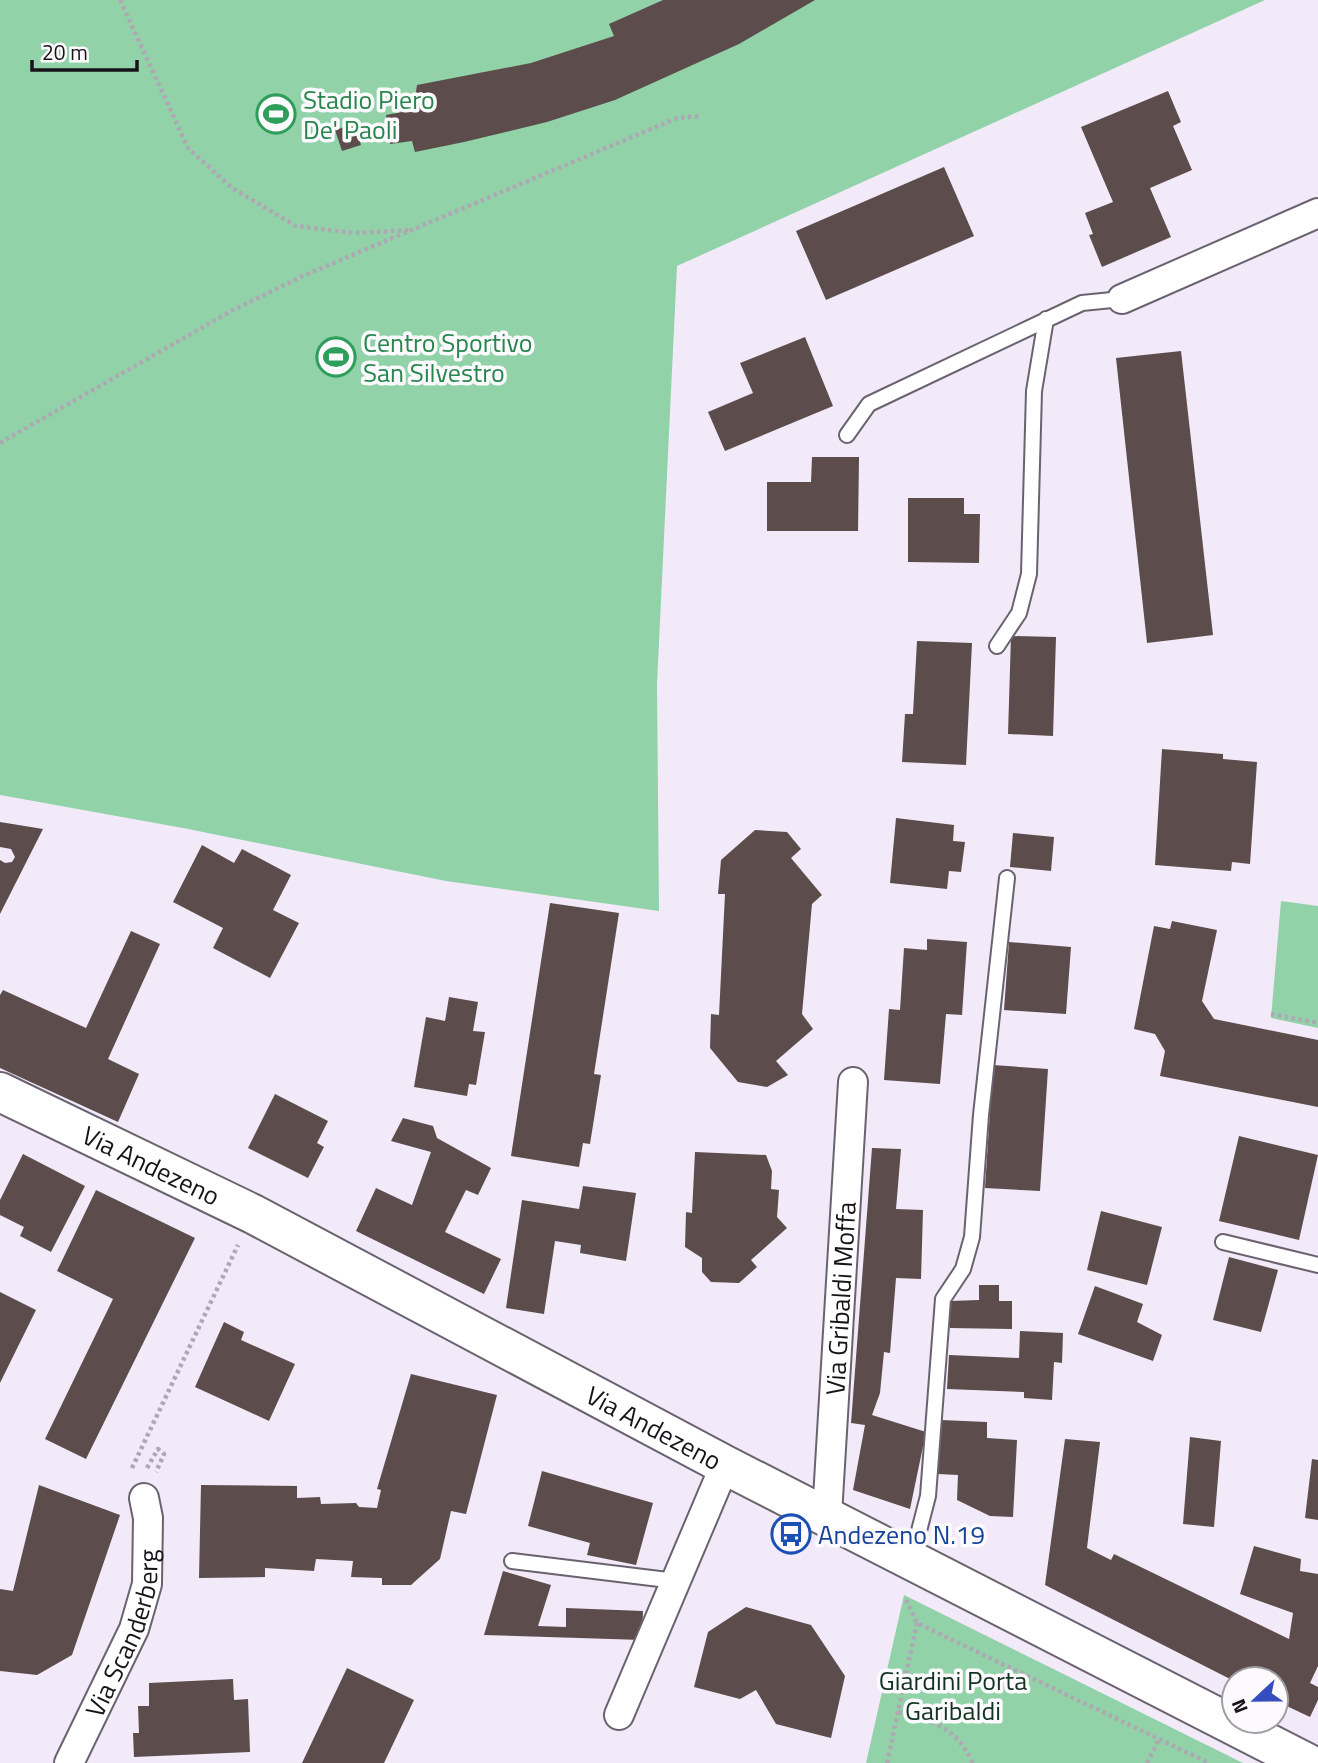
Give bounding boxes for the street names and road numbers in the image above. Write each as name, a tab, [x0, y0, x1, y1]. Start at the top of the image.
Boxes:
street label: Via Andezeno	[76, 1115, 227, 1215]
street label: Via Gribaldi Moffa	[815, 1200, 865, 1396]
street label: Via Andezeno	[579, 1375, 729, 1479]
street label: Via Scanderberg	[75, 1549, 167, 1723]

